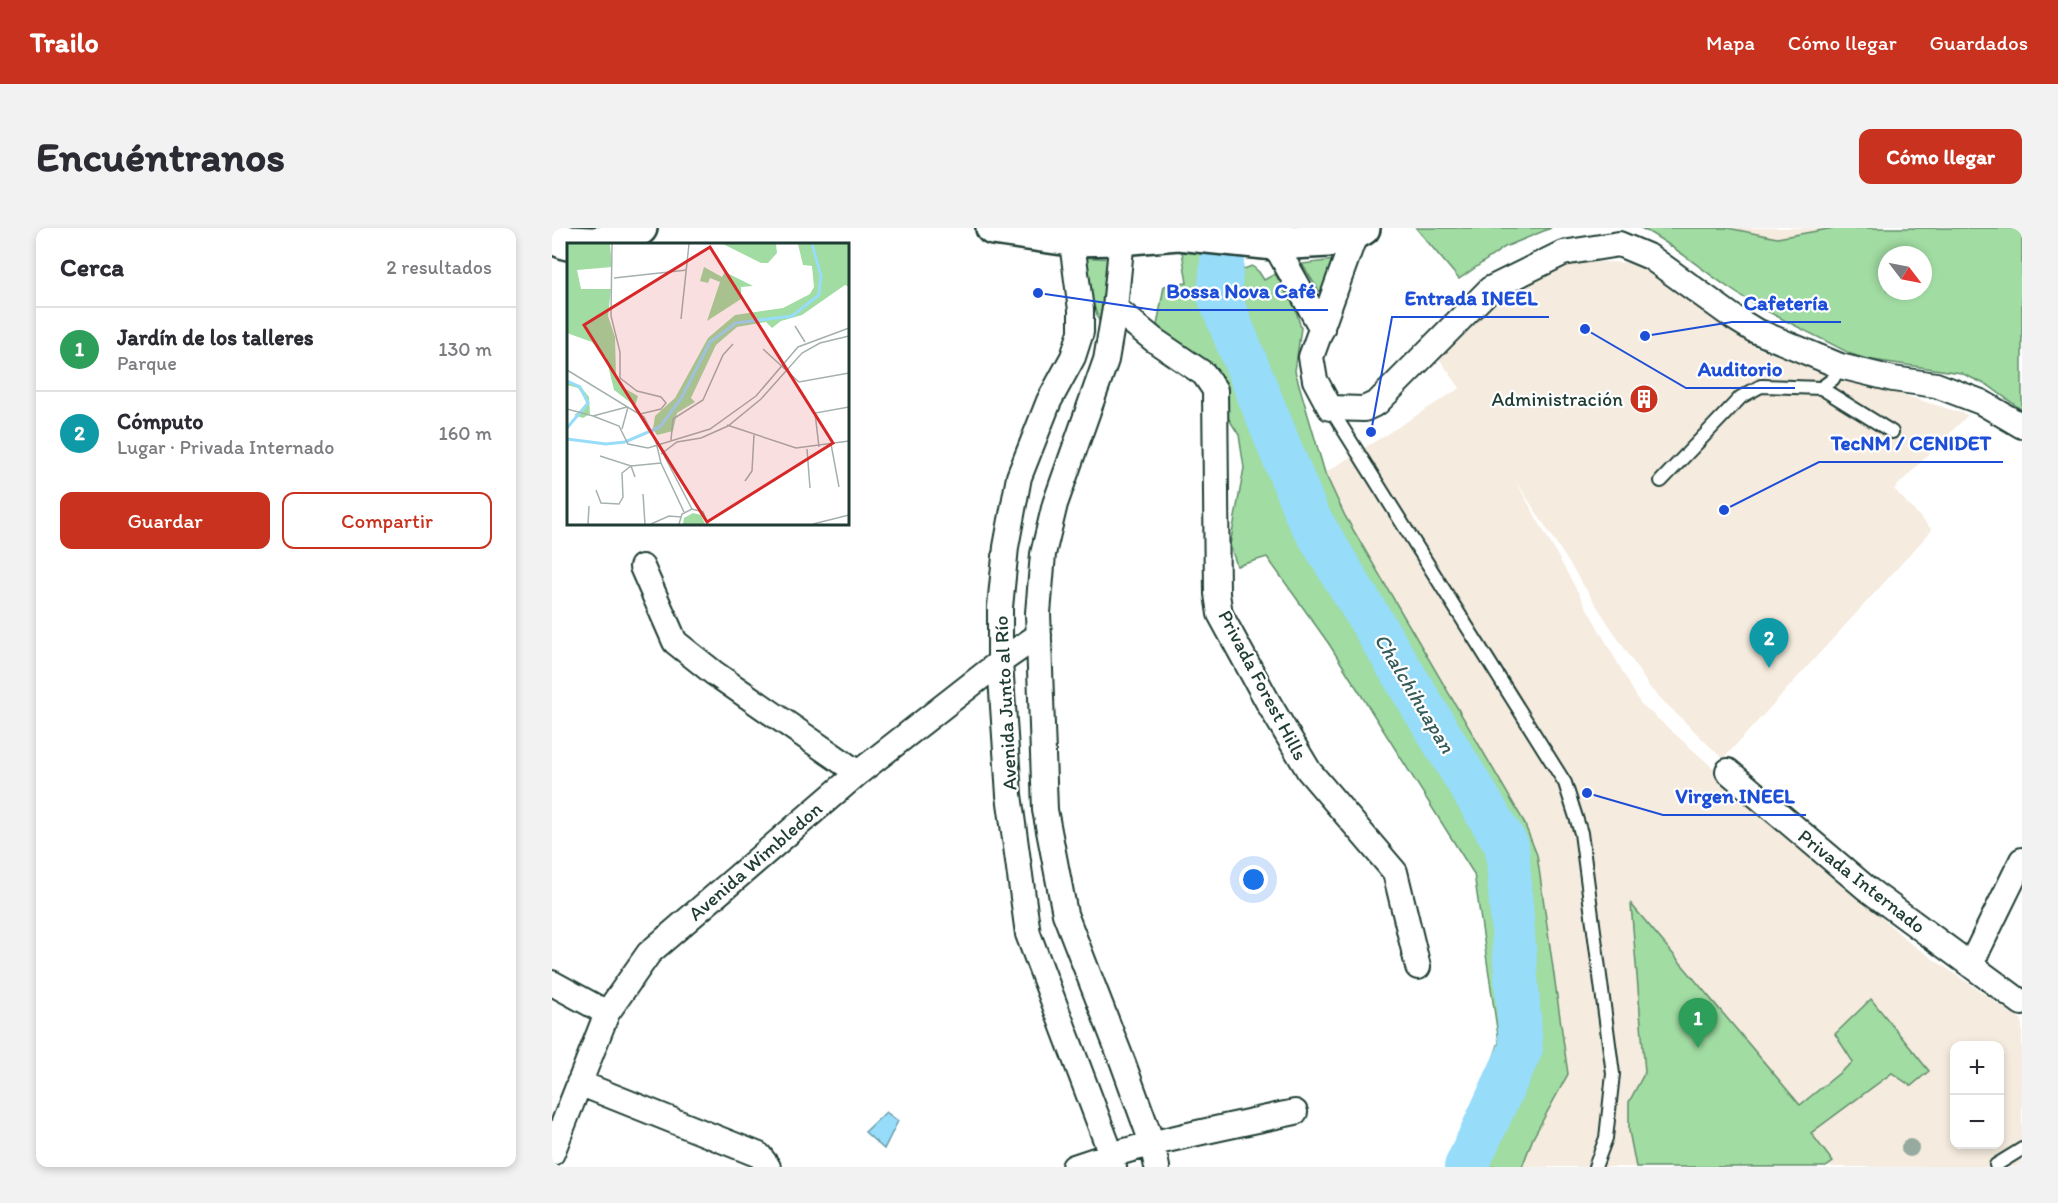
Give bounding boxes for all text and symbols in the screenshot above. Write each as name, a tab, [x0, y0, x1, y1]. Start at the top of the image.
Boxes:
text: Trailo	[30, 25, 99, 59]
text: Mapa	[1706, 30, 1755, 55]
text: Cómo llegar	[1788, 30, 1897, 55]
text: Guardados	[1930, 30, 2028, 55]
button: Cómo llegar	[1859, 129, 2022, 184]
text: Encuéntranos	[36, 131, 285, 182]
inset map	[567, 243, 849, 525]
north arrow	[1878, 246, 1932, 300]
text: Cerca	[60, 251, 124, 283]
text: 2 resultados	[386, 255, 492, 279]
callout: Bossa Nova Café	[1155, 271, 1328, 310]
text: Bossa Nova Café	[1166, 278, 1316, 303]
callout: Entrada INEEL	[1392, 278, 1549, 317]
callout: Cafetería	[1732, 283, 1841, 322]
text: Entrada INEEL	[1404, 285, 1538, 310]
text: Cafetería	[1744, 290, 1829, 315]
text: Jardín de los talleres	[117, 324, 314, 351]
text: 1	[75, 337, 84, 361]
text: 130 m	[438, 337, 492, 361]
callout: Auditorio	[1686, 349, 1795, 388]
text: Parque	[117, 351, 177, 375]
text: Auditorio	[1697, 356, 1783, 381]
building icon: Administración	[1628, 383, 1660, 415]
place label: Administración	[1491, 387, 1623, 411]
text: Cómputo	[117, 408, 203, 435]
text: 2	[74, 421, 85, 445]
text: 160 m	[439, 421, 492, 445]
callout: TecNM / CENIDET	[1819, 423, 2003, 462]
text: TecNM / CENIDET	[1830, 430, 1991, 455]
text: Lugar · Privada Internado	[117, 435, 334, 459]
button: Guardar	[60, 492, 270, 549]
button: Compartir	[282, 492, 492, 549]
street label: Privada Forest Hills	[1213, 606, 1313, 764]
street label: Avenida Junto al Río	[988, 615, 1022, 791]
pin: 2	[1750, 618, 1788, 668]
water label: Chalchihuapan	[1370, 629, 1461, 757]
callout: Virgen INEEL	[1663, 776, 1806, 815]
text: Virgen INEEL	[1675, 783, 1795, 809]
street label: Avenida Wimbledon	[683, 796, 827, 926]
street label: Privada Internado	[1794, 824, 1930, 938]
your location	[1239, 865, 1268, 894]
pin: 1	[1678, 998, 1718, 1048]
map controls	[1950, 1041, 2004, 1149]
button: +	[1950, 1041, 2004, 1095]
button: −	[1950, 1095, 2004, 1149]

